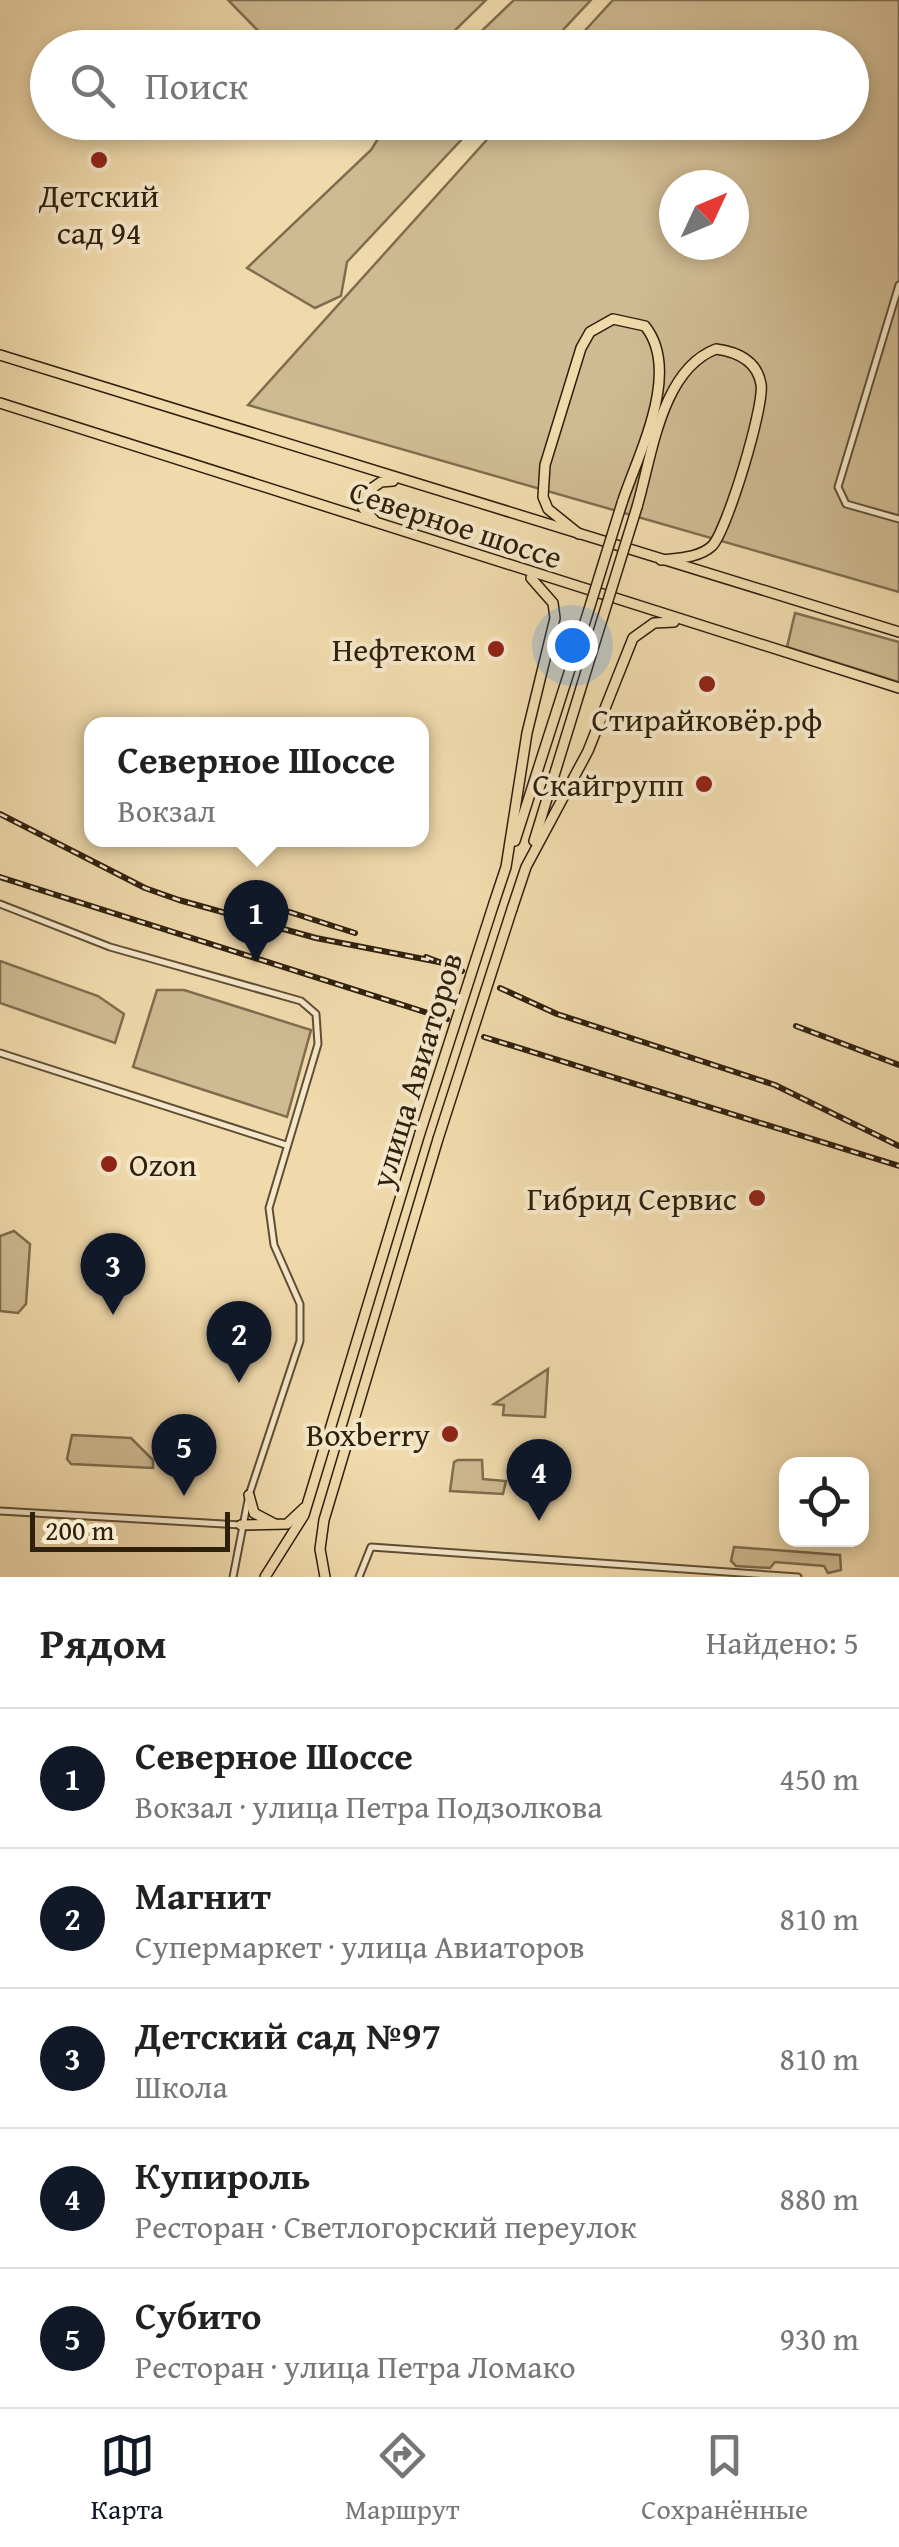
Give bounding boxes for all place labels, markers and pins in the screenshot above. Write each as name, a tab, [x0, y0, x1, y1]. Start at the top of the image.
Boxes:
marker: Детский сад 94	[88, 149, 110, 171]
place label: Детский сад 94	[38, 172, 159, 256]
place label: Нефтеком	[332, 626, 476, 673]
marker: Нефтеком	[485, 638, 507, 660]
marker: Стирайковёр.рф	[696, 673, 718, 695]
place label: Стирайковёр.рф	[592, 696, 822, 743]
place label: Скайгрупп	[532, 761, 684, 808]
marker: Скайгрупп	[693, 773, 715, 795]
pin: 1	[224, 880, 288, 962]
place label: Ozon	[129, 1141, 197, 1188]
marker: Ozon	[98, 1153, 120, 1175]
place label: Гибрид Сервис	[527, 1175, 737, 1222]
marker: Гибрид Сервис	[746, 1187, 768, 1209]
pin: 3	[80, 1232, 146, 1315]
pin: 2	[206, 1300, 272, 1383]
place label: Boxberry	[306, 1411, 430, 1458]
pin: 5	[152, 1414, 216, 1496]
marker: Boxberry	[439, 1423, 461, 1445]
pin: 4	[506, 1438, 572, 1521]

